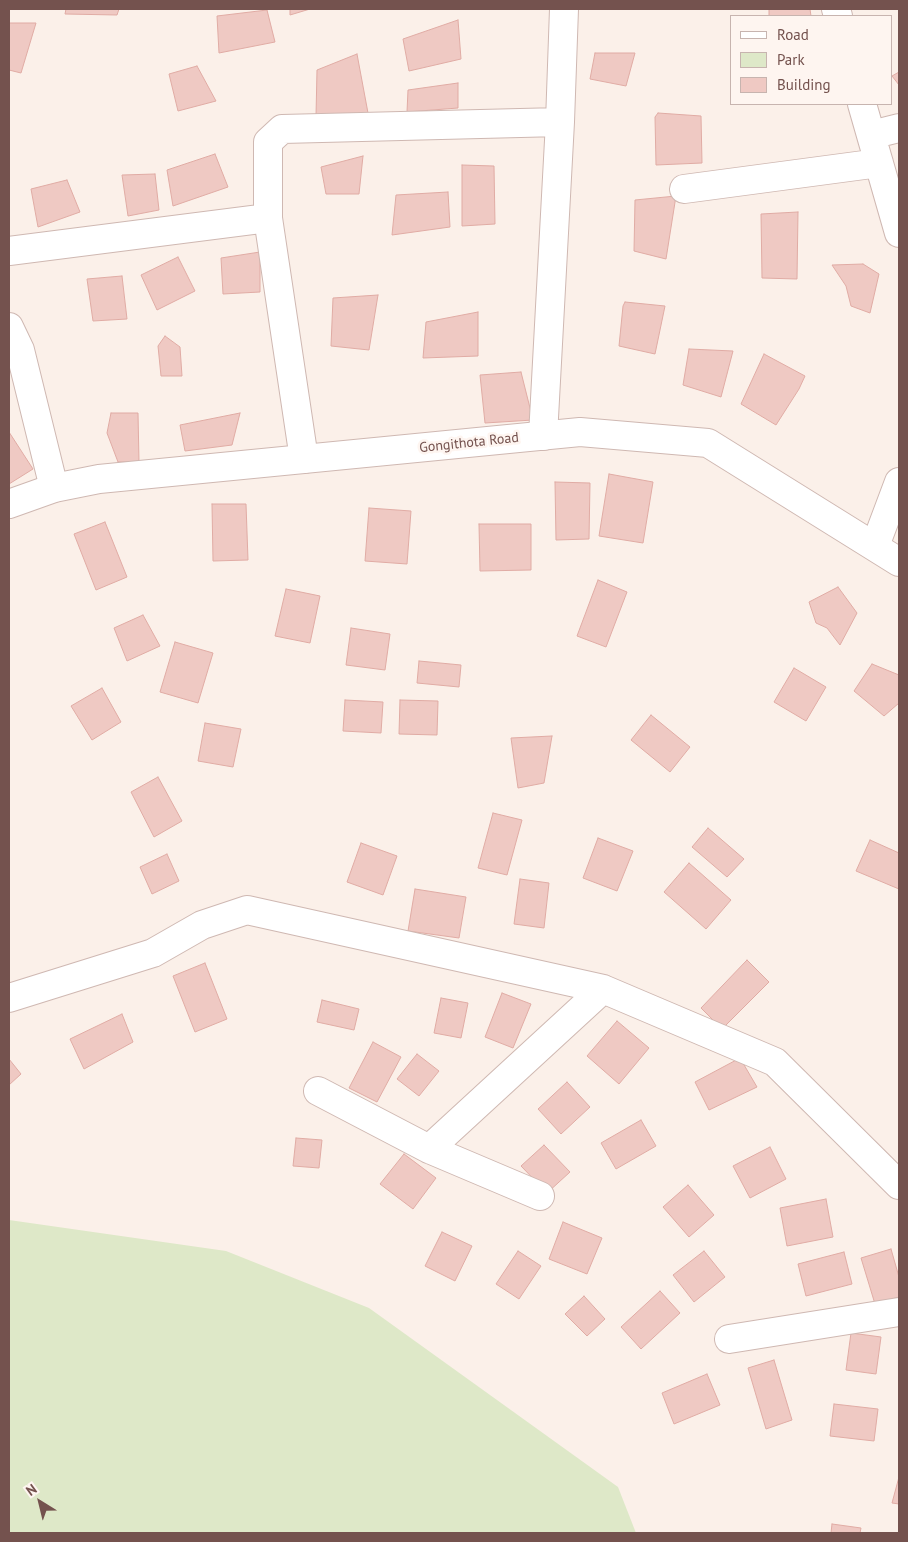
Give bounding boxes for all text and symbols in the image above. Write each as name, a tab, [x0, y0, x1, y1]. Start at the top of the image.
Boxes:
legend	[730, 15, 893, 105]
text: Road	[777, 25, 809, 44]
text: Park	[777, 50, 805, 69]
text: Building	[777, 75, 831, 94]
street label: Gongithota Road	[418, 429, 520, 457]
north arrow	[15, 1477, 65, 1527]
text: N	[22, 1480, 40, 1500]

